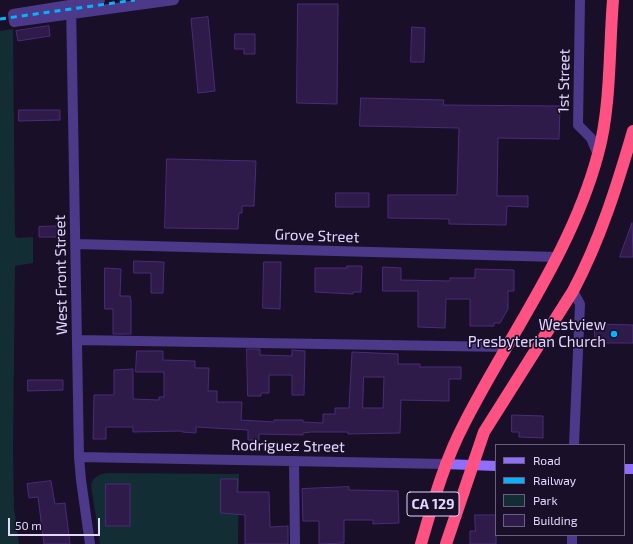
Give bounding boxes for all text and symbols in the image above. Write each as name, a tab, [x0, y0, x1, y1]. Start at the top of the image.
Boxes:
street label: 1st Street	[554, 49, 574, 113]
street label: West Front Street	[51, 215, 71, 335]
street label: Grove Street	[274, 226, 360, 246]
place label: Westview Presbyterian Church	[468, 316, 606, 351]
marker: Westview Presbyterian Church	[609, 329, 619, 339]
street label: Rodriguez Street	[231, 436, 345, 456]
legend	[495, 444, 625, 536]
text: Road	[533, 453, 561, 467]
text: Railway	[533, 473, 576, 487]
road number: CA 129	[407, 492, 459, 516]
text: Park	[533, 493, 558, 507]
scale bar	[10, 510, 102, 536]
text: Building	[533, 513, 577, 527]
text: 50 m	[15, 518, 42, 532]

